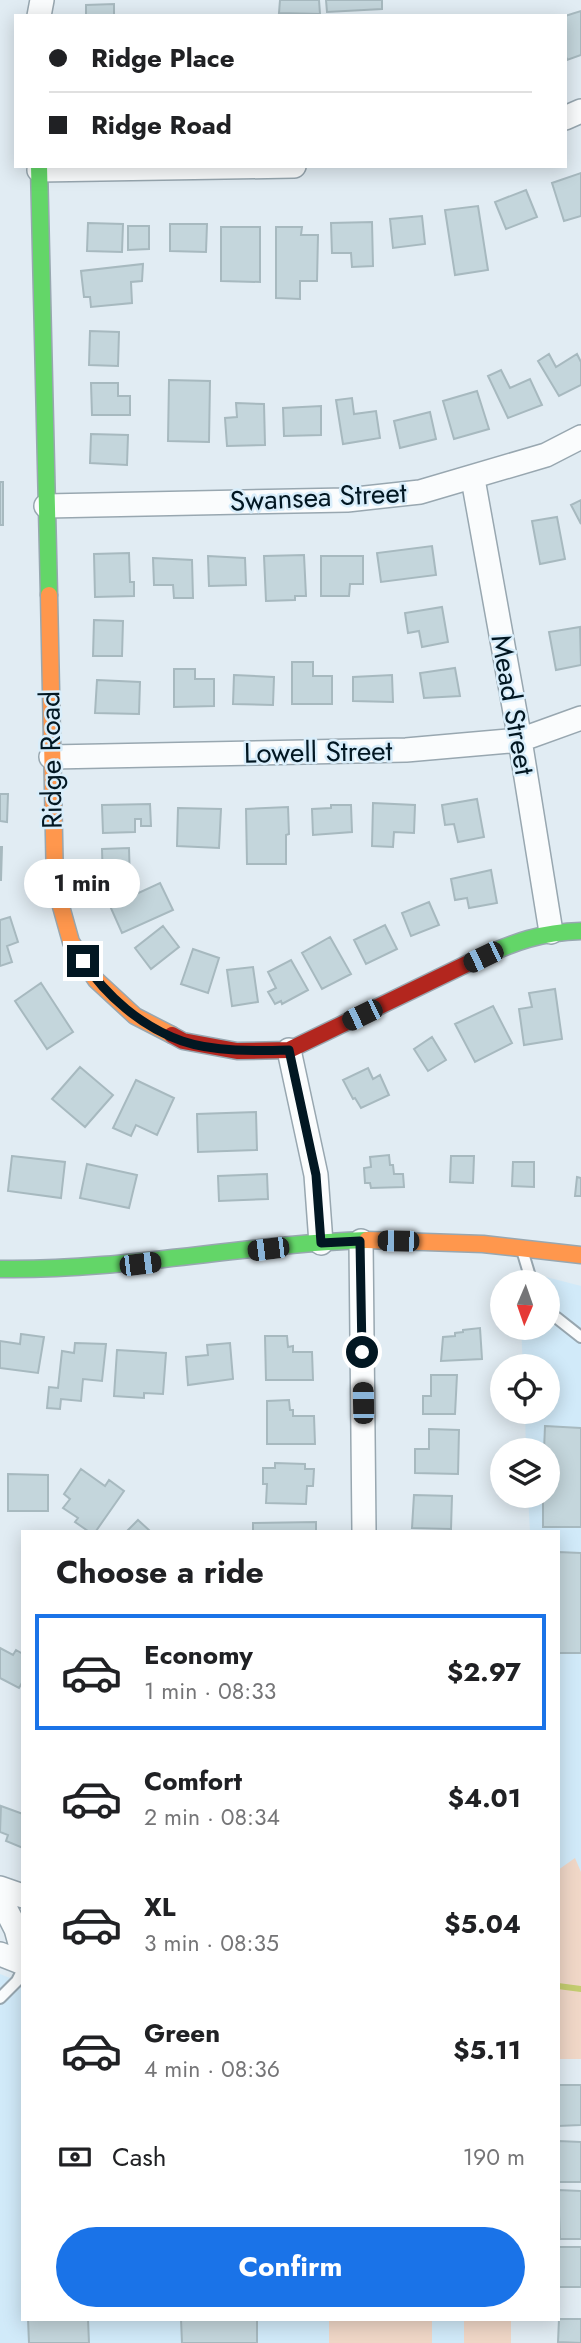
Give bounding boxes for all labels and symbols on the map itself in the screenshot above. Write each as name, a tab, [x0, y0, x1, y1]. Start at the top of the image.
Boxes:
street label: Swansea Street	[229, 472, 408, 522]
street label: Mead Street	[481, 632, 546, 779]
street label: Ridge Road	[29, 691, 73, 829]
street label: Lowell Street	[243, 730, 393, 774]
callout: 1 min	[25, 860, 141, 908]
car	[460, 938, 507, 976]
route end	[67, 945, 99, 977]
car	[339, 996, 386, 1034]
car	[377, 1230, 420, 1252]
car	[246, 1236, 291, 1262]
car	[118, 1251, 163, 1277]
north arrow	[490, 1270, 560, 1340]
route start	[346, 1336, 378, 1368]
car	[353, 1382, 374, 1424]

